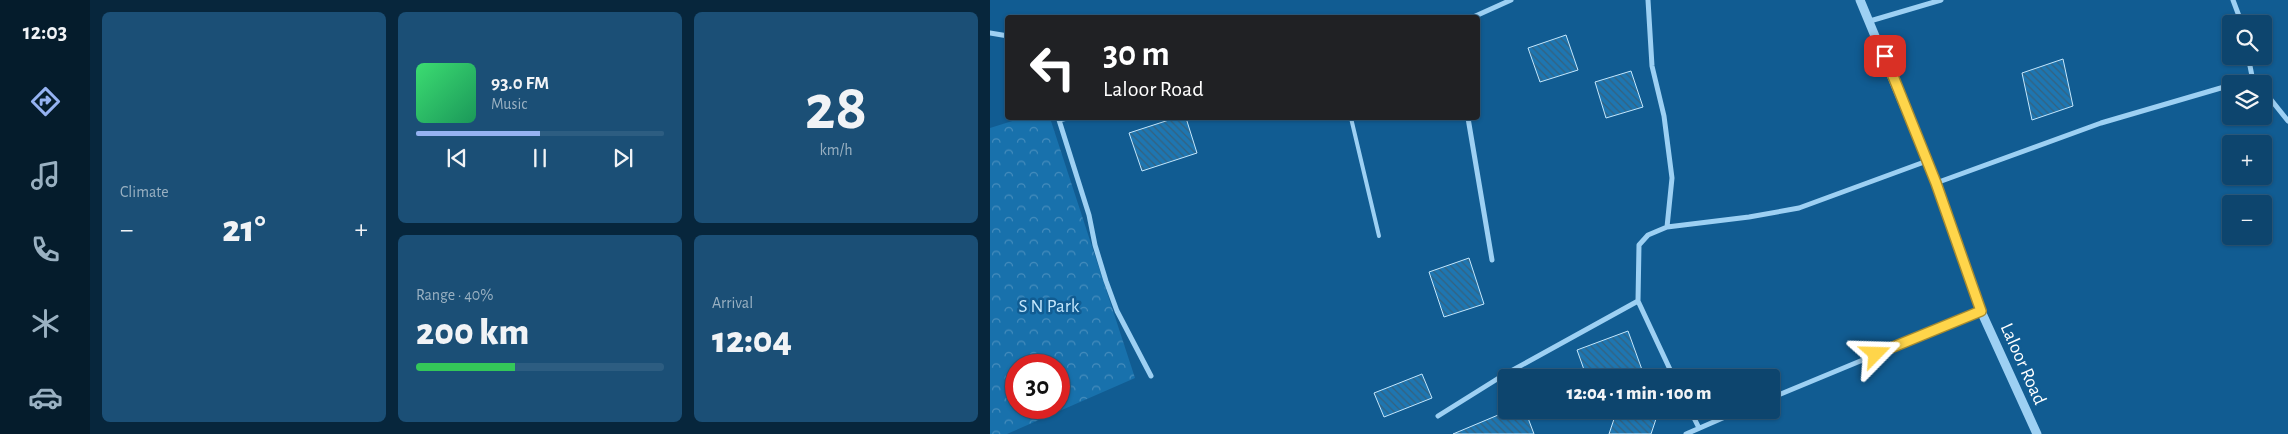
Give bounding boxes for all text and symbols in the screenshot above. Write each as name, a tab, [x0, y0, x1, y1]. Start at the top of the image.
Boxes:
map controls	[2222, 15, 2272, 245]
button: search	[2222, 15, 2272, 65]
text: 12:03	[23, 21, 67, 43]
icon: left	[1020, 35, 1085, 100]
pin	[1864, 35, 1906, 77]
text: 30 m	[1103, 37, 1170, 72]
icon: arrive	[1871, 42, 1899, 70]
text: 93.0 FM	[491, 74, 549, 93]
button: layers	[2222, 75, 2272, 125]
text: 28	[805, 76, 867, 141]
text: Laloor Road	[1103, 78, 1204, 100]
icon: directions	[28, 84, 63, 119]
text: Music	[491, 96, 527, 112]
button: +	[2222, 135, 2272, 185]
text: km/h	[819, 142, 853, 158]
icon: previous	[443, 144, 471, 172]
icon: pause	[526, 144, 554, 172]
icon: next	[609, 144, 637, 172]
icon: music	[28, 158, 63, 193]
text: Climate	[120, 184, 169, 200]
button: −	[2222, 195, 2272, 245]
text: 21°	[222, 211, 266, 249]
text: −	[120, 216, 133, 244]
text: +	[355, 216, 368, 244]
icon: phone	[28, 232, 63, 267]
text: Range · 40%	[416, 287, 494, 303]
text: Arrival	[712, 295, 753, 311]
park label: S N Park	[1018, 297, 1080, 316]
icon: climate	[28, 306, 63, 341]
text: 200 km	[416, 314, 529, 352]
street label: Laloor Road	[1997, 320, 2049, 408]
text: 12:04	[712, 322, 792, 360]
position arrow	[1849, 327, 1901, 379]
speed limit sign: 30	[1005, 354, 1070, 419]
icon: car	[28, 380, 63, 415]
text: 12:04 · 1 min · 100 m	[1567, 384, 1712, 403]

